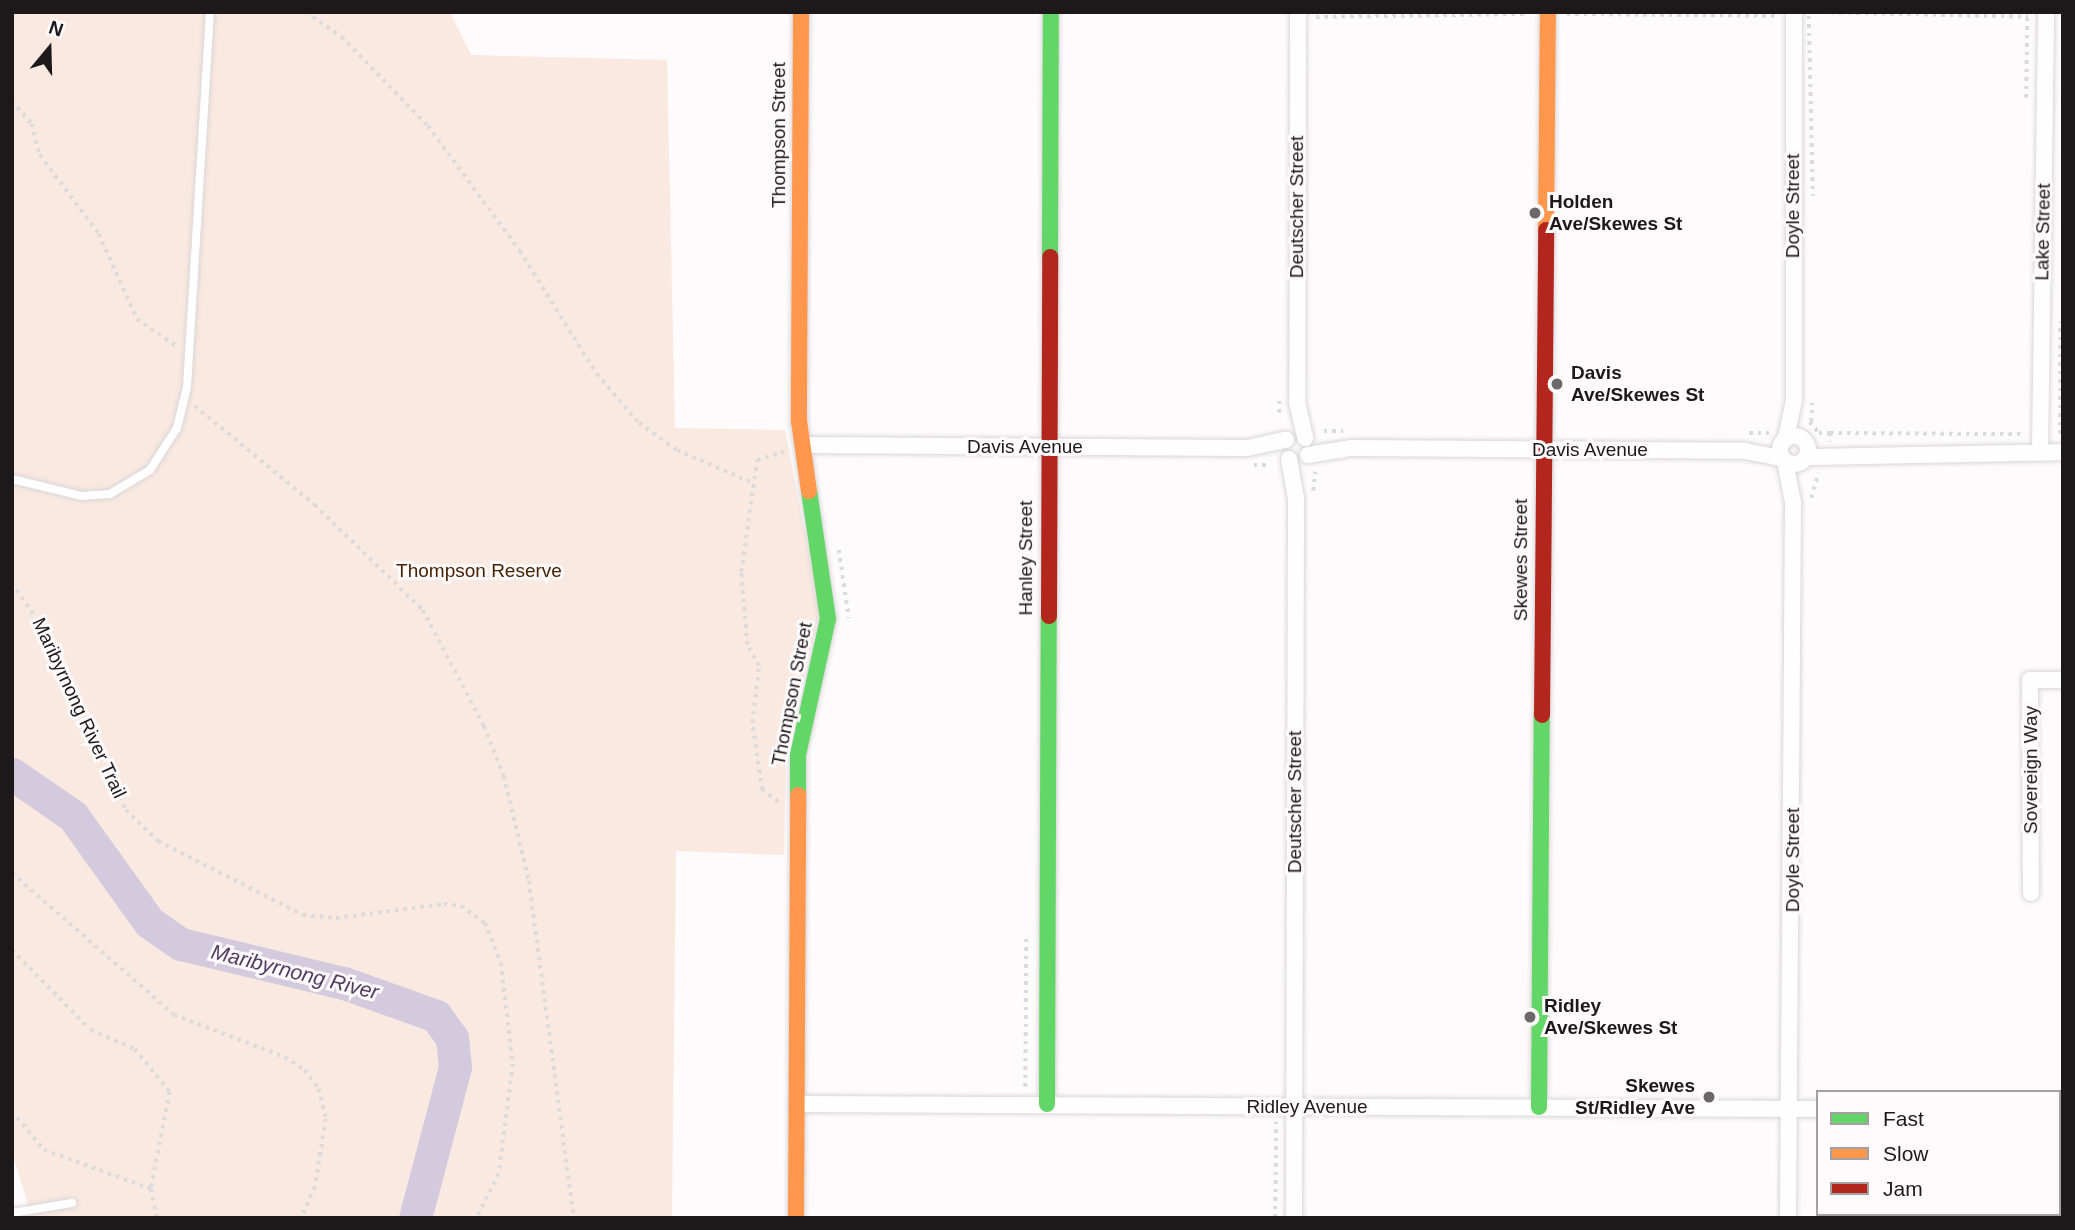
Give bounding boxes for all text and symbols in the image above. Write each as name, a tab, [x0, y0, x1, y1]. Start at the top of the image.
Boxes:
north arrow	[14, 14, 84, 84]
text: N	[46, 17, 66, 41]
street label: Thompson Street	[768, 62, 790, 208]
street label: Deutscher Street	[1286, 136, 1308, 278]
street label: Doyle Street	[1782, 154, 1804, 258]
street label: Lake Street	[2031, 183, 2055, 281]
place label: Holden Ave/Skewes St	[1549, 191, 1682, 235]
marker: Holden Ave/Skewes St	[1527, 205, 1543, 221]
place label: Davis Ave/Skewes St	[1571, 362, 1704, 406]
marker: Davis Ave/Skewes St	[1549, 376, 1565, 392]
street label: Davis Avenue	[967, 436, 1083, 458]
street label: Davis Avenue	[1532, 439, 1648, 461]
street label: Skewes Street	[1510, 499, 1532, 621]
street label: Hanley Street	[1015, 500, 1037, 616]
park label: Thompson Reserve	[396, 560, 562, 582]
street label: Maribyrnong River Trail	[27, 614, 131, 802]
street label: Thompson Street	[767, 620, 817, 768]
street label: Sovereign Way	[2020, 706, 2042, 834]
street label: Deutscher Street	[1284, 731, 1306, 873]
street label: Doyle Street	[1782, 808, 1804, 912]
water label: Maribyrnong River	[209, 939, 381, 1005]
place label: Ridley Ave/Skewes St	[1544, 995, 1677, 1039]
marker: Ridley Ave/Skewes St	[1522, 1009, 1538, 1025]
place label: Skewes St/Ridley Ave	[1574, 1075, 1695, 1119]
marker: Skewes St/Ridley Ave	[1701, 1089, 1717, 1105]
legend	[1816, 1090, 2061, 1216]
street label: Ridley Avenue	[1246, 1096, 1368, 1118]
text: Fast	[1883, 1107, 1924, 1130]
text: Slow	[1883, 1142, 1929, 1165]
text: Jam	[1883, 1177, 1923, 1200]

